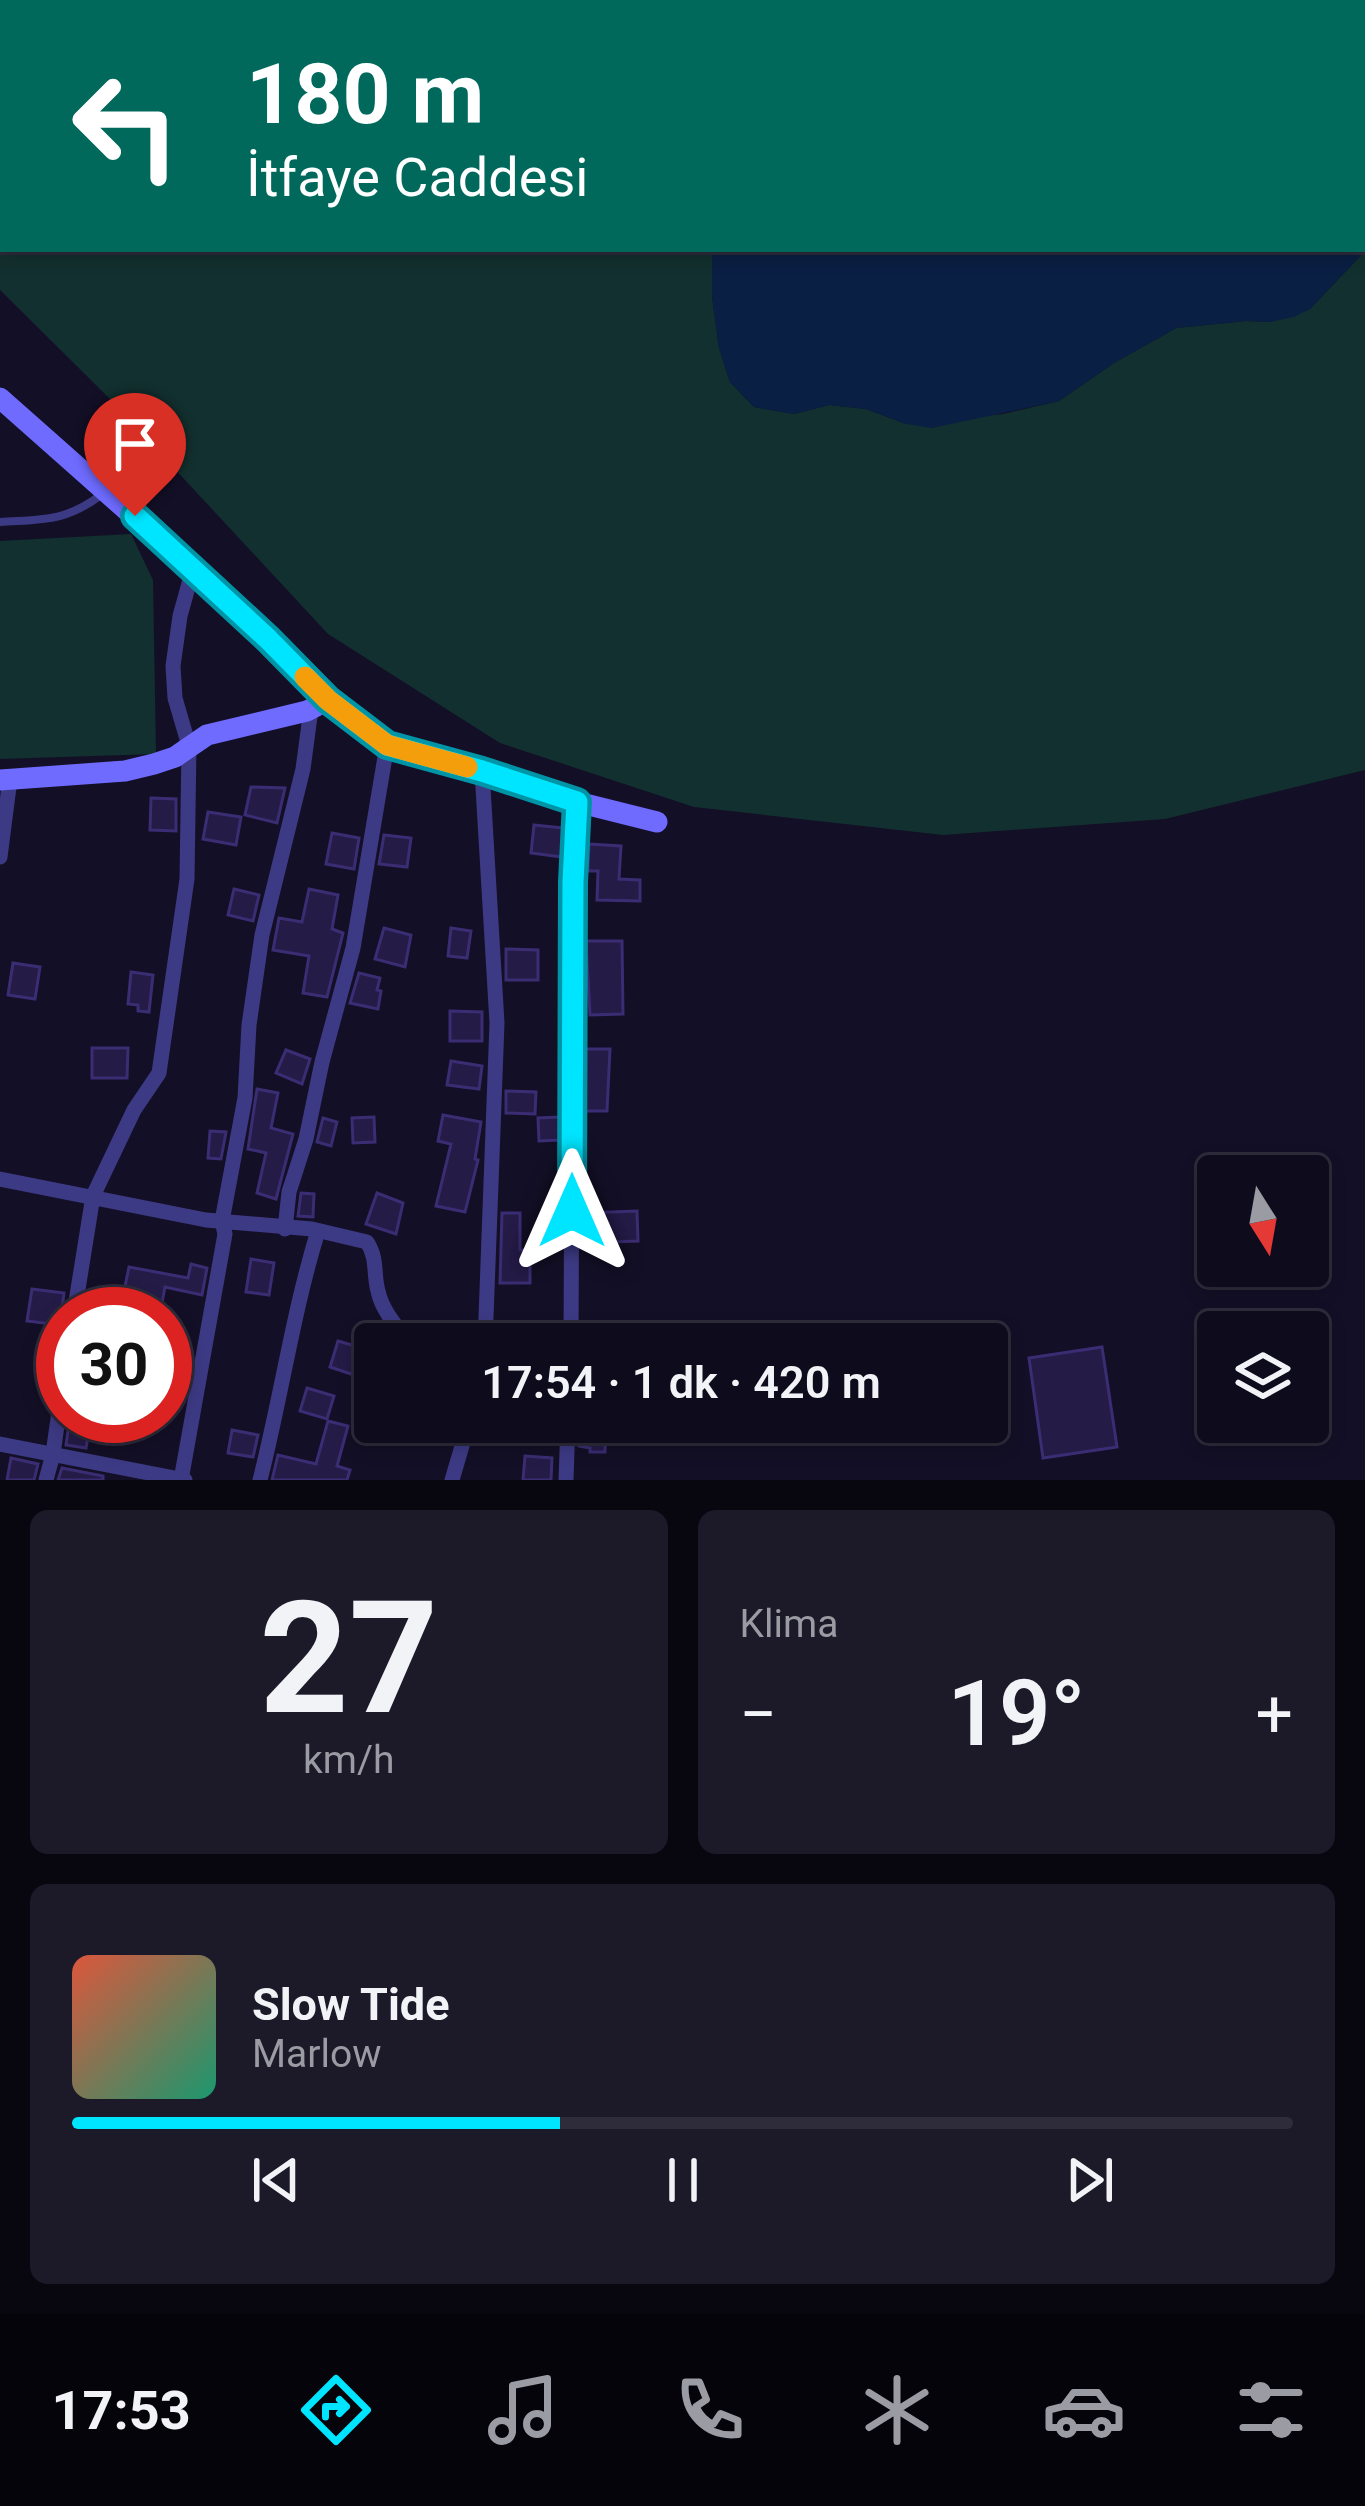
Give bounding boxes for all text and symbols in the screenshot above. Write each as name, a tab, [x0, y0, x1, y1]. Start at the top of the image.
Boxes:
text: 180 m	[246, 45, 484, 144]
icon: left	[48, 48, 204, 204]
text: İtfaye Caddesi	[246, 146, 588, 209]
pin	[84, 393, 186, 516]
icon: arrive	[102, 411, 168, 477]
position arrow	[509, 1148, 635, 1274]
north arrow	[1197, 1155, 1329, 1287]
map controls	[1197, 1155, 1329, 1443]
speed limit sign: 30	[36, 1287, 192, 1443]
button: layers	[1197, 1311, 1329, 1443]
text: 17:54 · 1 dk · 420 m	[481, 1356, 881, 1409]
text: 27	[259, 1567, 438, 1750]
text: Klima	[740, 1601, 838, 1647]
text: 19°	[948, 1662, 1085, 1767]
text: −	[740, 1676, 777, 1753]
text: +	[1256, 1676, 1293, 1753]
text: km/h	[303, 1737, 395, 1783]
text: Slow Tide	[252, 1978, 450, 2031]
text: Marlow	[252, 2031, 382, 2077]
icon: previous	[243, 2147, 309, 2213]
icon: pause	[650, 2147, 716, 2213]
icon: next	[1057, 2147, 1123, 2213]
icon: directions	[294, 2368, 378, 2452]
icon: music	[481, 2368, 565, 2452]
icon: phone	[668, 2368, 752, 2452]
icon: climate	[855, 2368, 939, 2452]
icon: car	[1042, 2368, 1126, 2452]
icon: filters	[1229, 2368, 1313, 2452]
text: 17:53	[52, 2379, 191, 2442]

